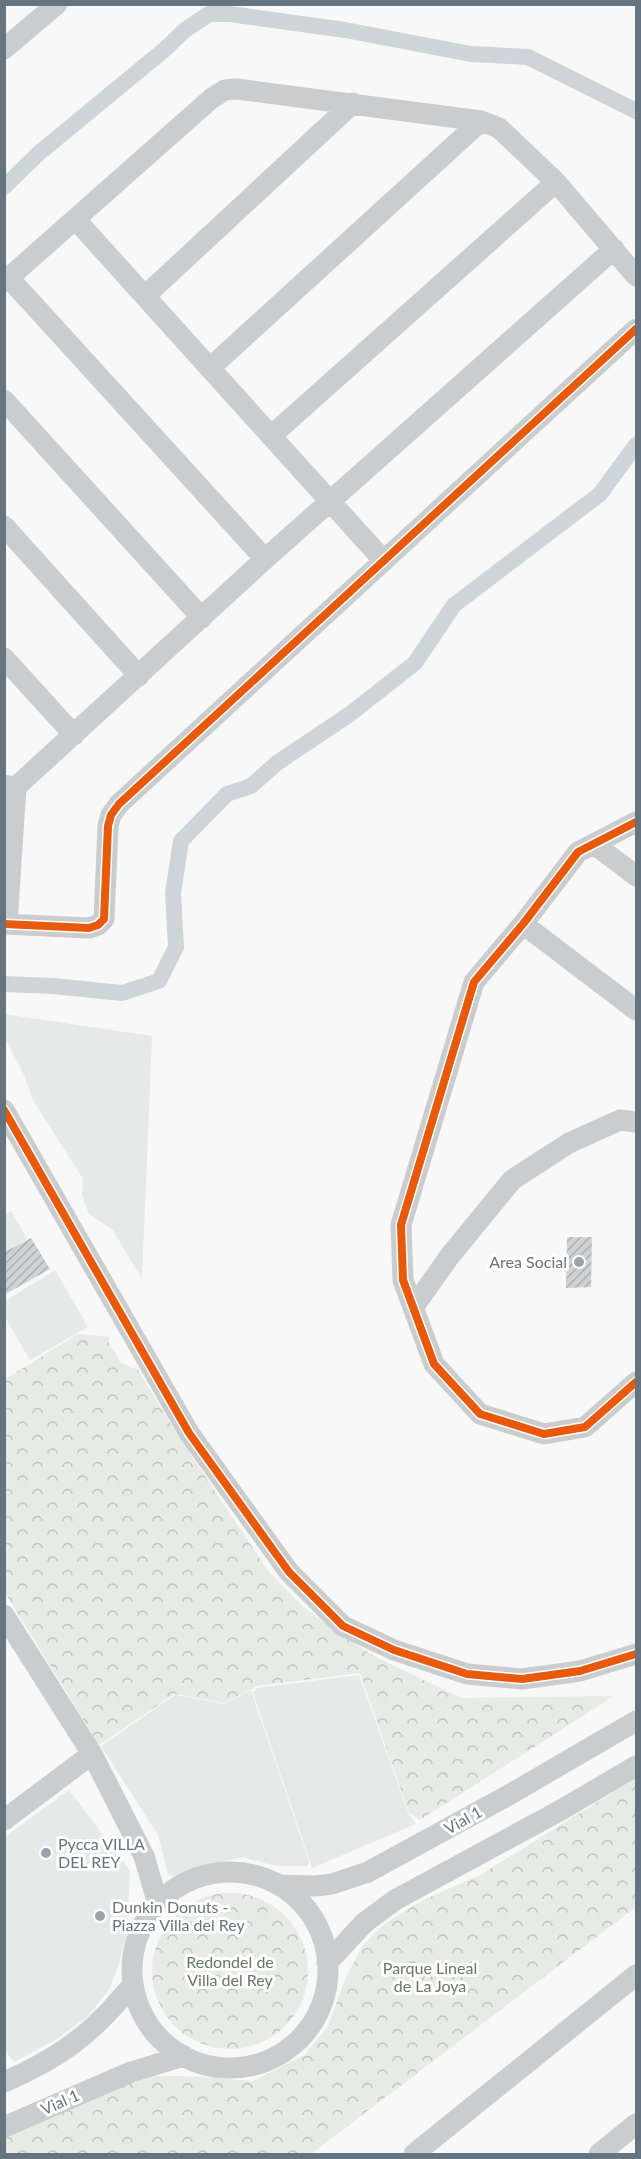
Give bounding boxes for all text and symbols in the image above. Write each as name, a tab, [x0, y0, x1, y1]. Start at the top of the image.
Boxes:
place label: Area Social	[489, 1252, 567, 1271]
marker: Area Social	[572, 1255, 586, 1269]
street label: Vial 1	[441, 1802, 485, 1838]
place label: Pycca VILLA DEL REY	[58, 1834, 145, 1871]
marker: Pycca VILLA DEL REY	[39, 1846, 53, 1860]
place label: Dunkin Donuts - Piazza Villa del Rey	[112, 1897, 246, 1934]
marker: Dunkin Donuts - Piazza Villa del Rey	[93, 1909, 107, 1923]
park label: Redondel de Villa del Rey	[186, 1952, 274, 1989]
park label: Parque Lineal de La Joya	[383, 1958, 477, 1995]
street label: Vial 1	[38, 2085, 82, 2118]

